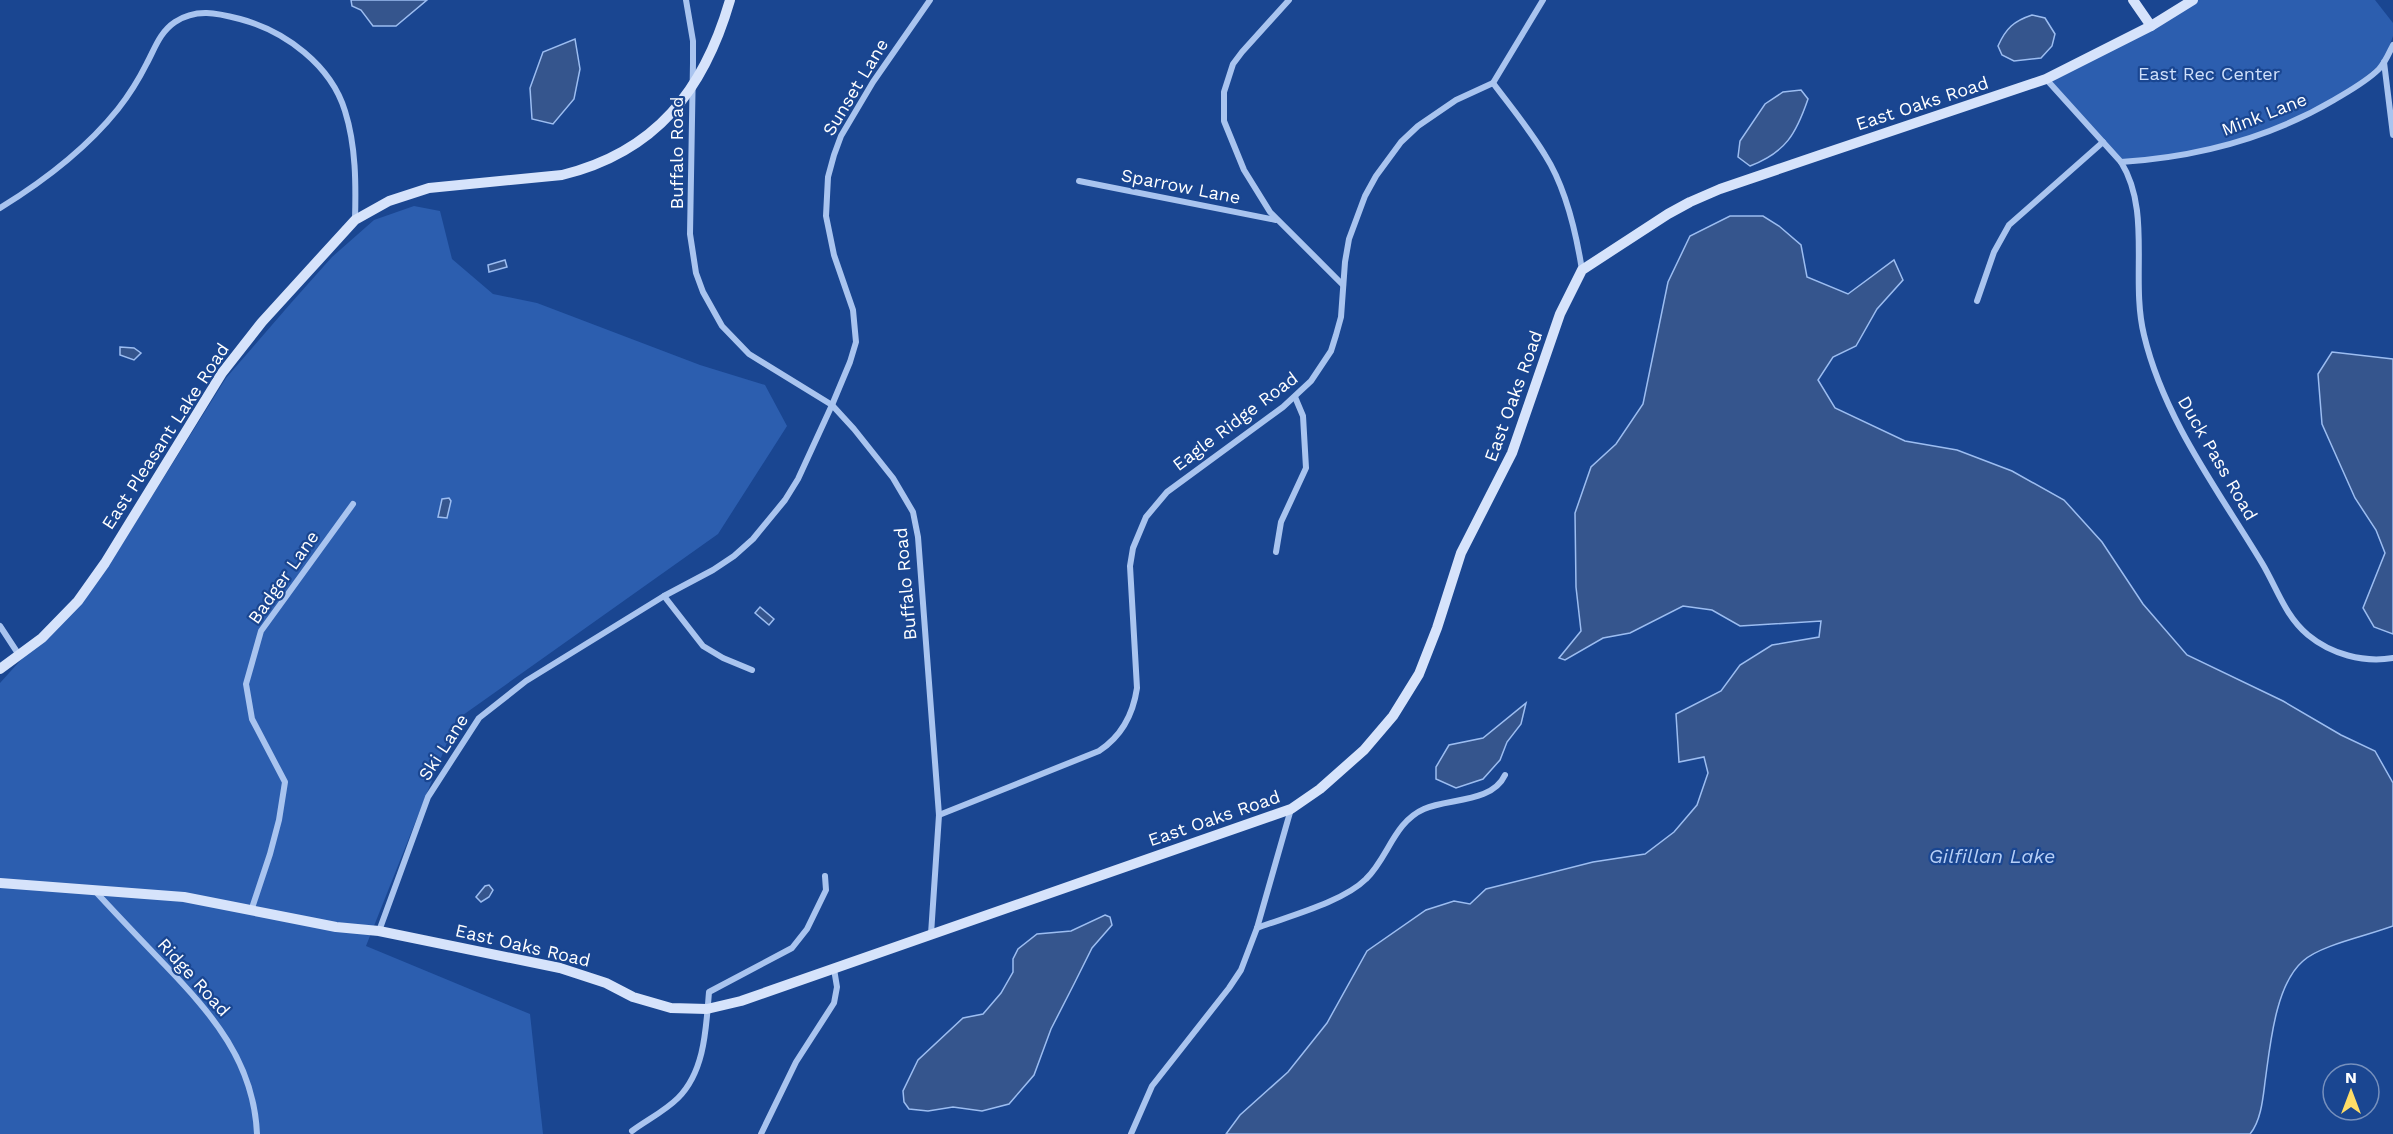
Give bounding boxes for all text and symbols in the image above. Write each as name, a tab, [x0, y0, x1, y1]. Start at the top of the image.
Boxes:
street label: Sunset Lane	[818, 35, 892, 139]
park label: East Rec Center	[2138, 63, 2280, 84]
street label: East Oaks Road	[1853, 72, 1991, 134]
street label: Mink Lane	[2218, 88, 2310, 140]
street label: Buffalo Road	[666, 96, 687, 210]
street label: Sparrow Lane	[1120, 164, 1242, 208]
street label: East Oaks Road	[1480, 328, 1546, 464]
street label: East Pleasant Lake Road	[97, 339, 233, 533]
street label: Eagle Ridge Road	[1168, 367, 1302, 475]
street label: Duck Pass Road	[2174, 392, 2262, 524]
street label: Badger Lane	[243, 526, 323, 628]
street label: Buffalo Road	[890, 527, 920, 641]
street label: Ski Lane	[414, 710, 472, 784]
street label: East Oaks Road	[1145, 786, 1283, 850]
water label: Gilfillan Lake	[1929, 844, 2055, 868]
street label: East Oaks Road	[453, 919, 593, 971]
street label: Ridge Road	[153, 934, 235, 1020]
north arrow	[2321, 1062, 2381, 1122]
text: N	[2345, 1068, 2357, 1087]

